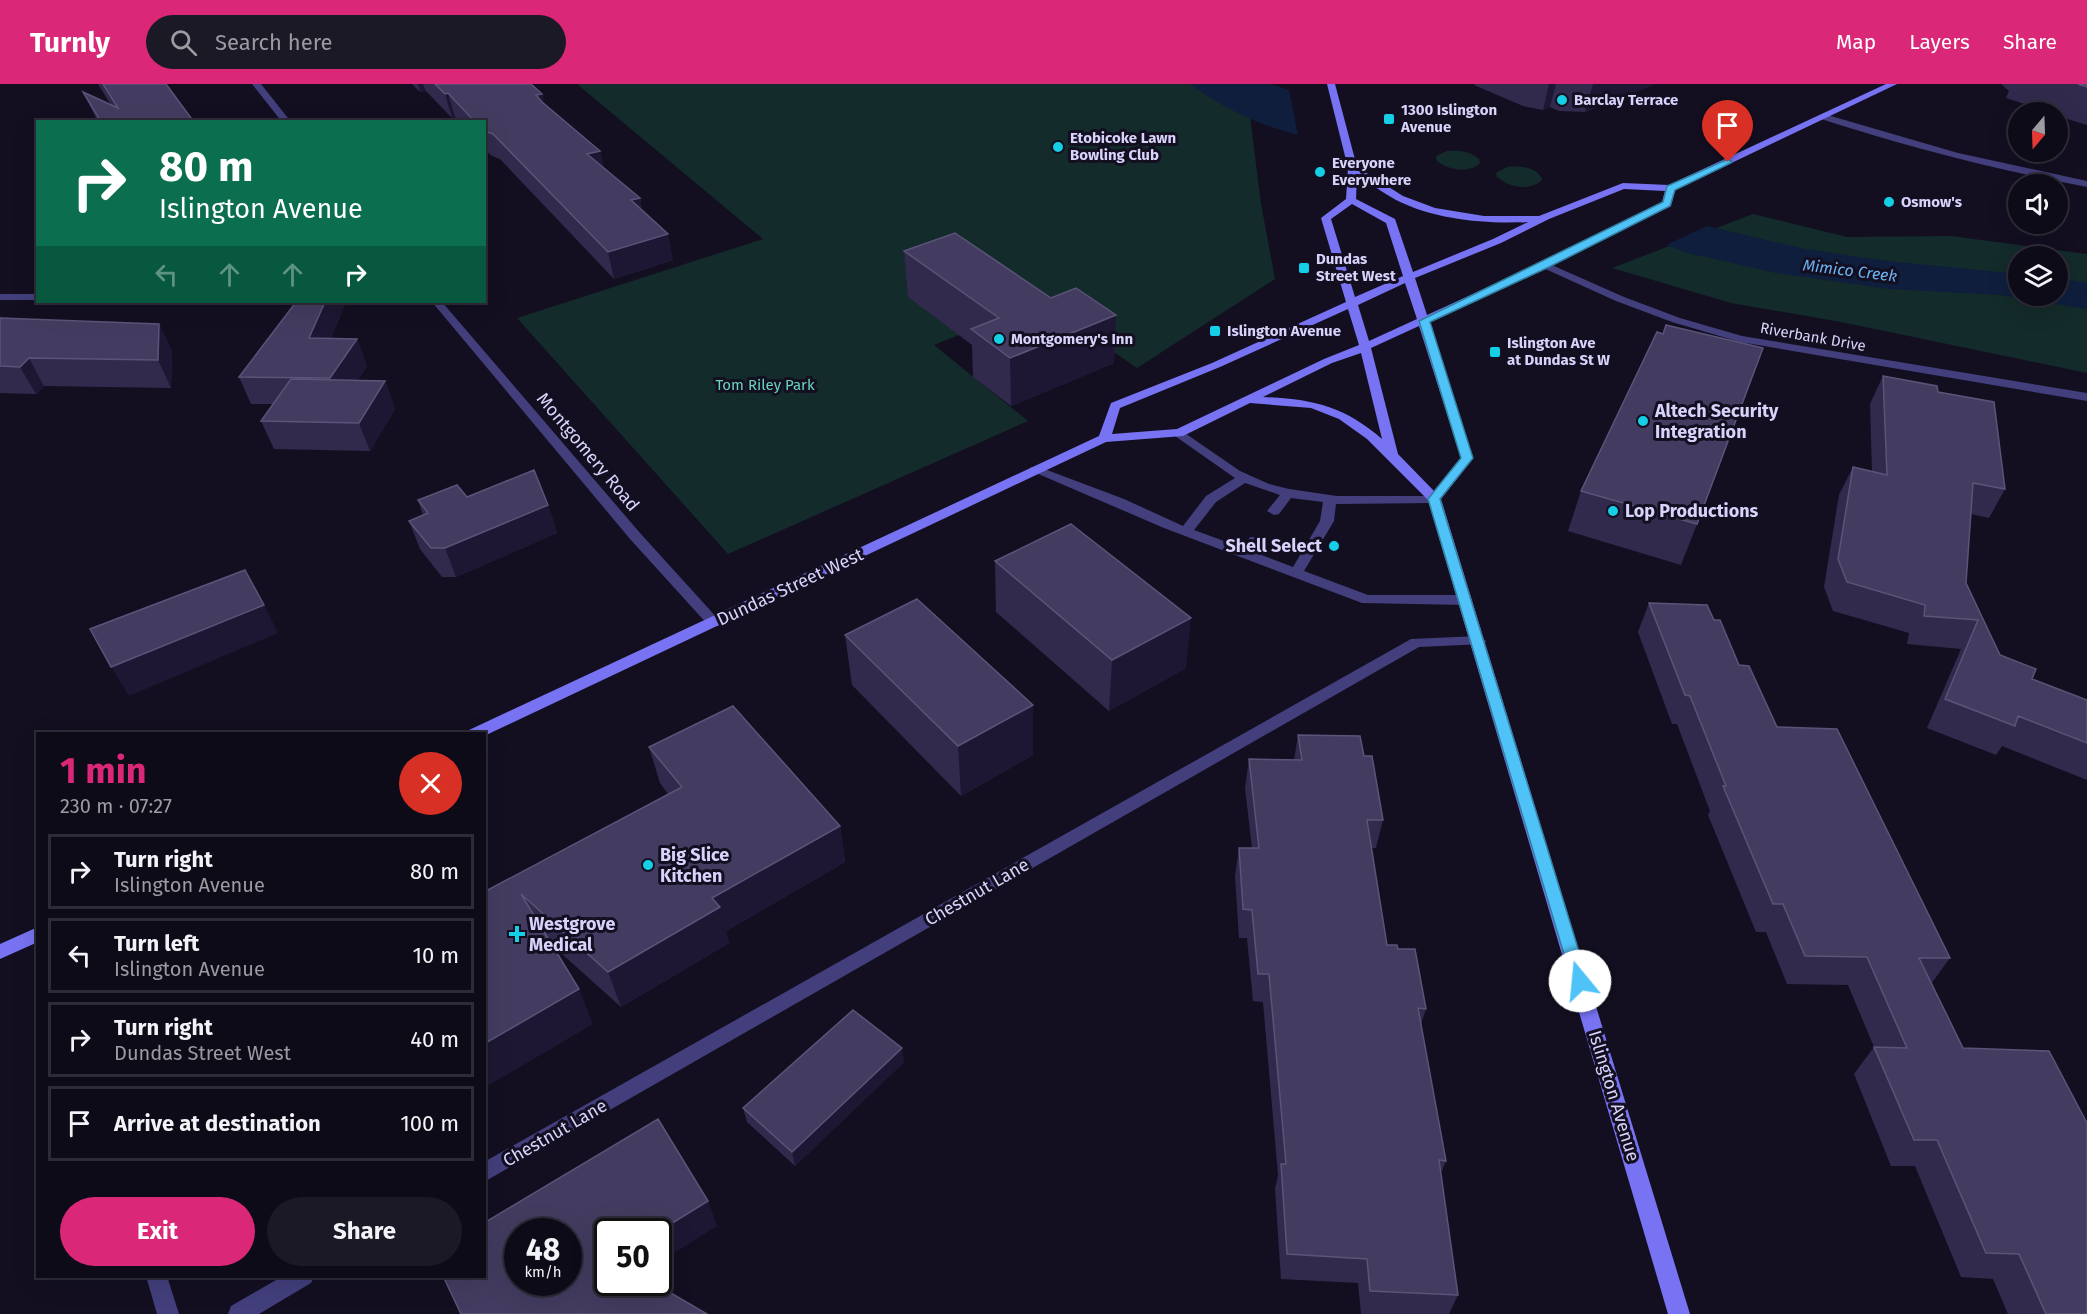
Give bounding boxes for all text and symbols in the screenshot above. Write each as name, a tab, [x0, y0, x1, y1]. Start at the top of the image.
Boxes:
search box	[146, 15, 566, 69]
text: Turnly	[30, 26, 110, 59]
icon: search	[167, 26, 200, 59]
text: Search here	[215, 29, 332, 56]
text: Map	[1836, 29, 1876, 55]
text: Layers	[1909, 29, 1970, 55]
text: Share	[2003, 29, 2057, 55]
place label: Barclay Terrace	[1574, 91, 1678, 109]
marker: Barclay Terrace	[1555, 93, 1569, 107]
pin	[1702, 100, 1753, 162]
place label: 1300 Islington Avenue	[1400, 101, 1497, 136]
north arrow	[2008, 102, 2068, 162]
map controls	[2008, 102, 2068, 306]
icon: arrive	[1711, 109, 1744, 142]
marker: 1300 Islington Avenue	[1382, 112, 1396, 126]
place label: Etobicoke Lawn Bowling Club	[1070, 129, 1176, 164]
marker: Etobicoke Lawn Bowling Club	[1051, 140, 1065, 154]
text: 80 m	[159, 142, 253, 192]
icon: right	[60, 144, 138, 222]
place label: Everyone Everywhere	[1332, 154, 1411, 189]
marker: Everyone Everywhere	[1313, 165, 1327, 179]
button: sound	[2008, 174, 2068, 234]
text: Islington Avenue	[159, 193, 363, 225]
place label: Osmow's	[1901, 193, 1962, 211]
marker: Osmow's	[1882, 195, 1896, 209]
button: layers	[2008, 246, 2068, 306]
place label: Dundas Street West	[1316, 250, 1396, 285]
water label: Mimico Creek	[1802, 255, 1898, 286]
icon: left	[150, 258, 183, 291]
icon: ahead	[213, 258, 246, 291]
icon: ahead	[276, 258, 309, 291]
icon: right	[339, 258, 372, 291]
marker: Dundas Street West	[1297, 261, 1311, 275]
street label: Riverbank Drive	[1759, 319, 1867, 355]
place label: Islington Avenue	[1227, 322, 1341, 340]
marker: Islington Avenue	[1208, 324, 1222, 338]
place label: Montgomery's Inn	[1011, 330, 1133, 348]
marker: Montgomery's Inn	[992, 332, 1006, 346]
place label: Islington Ave at Dundas St W	[1507, 334, 1610, 369]
marker: Islington Ave at Dundas St W	[1488, 345, 1502, 359]
park label: Tom Riley Park	[715, 376, 815, 394]
street label: Montgomery Road	[532, 388, 644, 516]
place label: Altech Security Integration	[1654, 400, 1779, 443]
marker: Altech Security Integration	[1636, 414, 1650, 428]
place label: Lop Productions	[1625, 500, 1759, 522]
marker: Lop Productions	[1606, 504, 1620, 518]
place label: Shell Select	[1225, 535, 1323, 557]
marker: Shell Select	[1327, 539, 1341, 553]
street label: Dundas Street West	[713, 543, 867, 631]
text: 1 min	[60, 749, 147, 793]
button: close	[399, 752, 462, 815]
text: 230 m · 07:27	[60, 794, 172, 818]
place label: Big Slice Kitchen	[660, 844, 729, 887]
text: Turn right	[114, 846, 213, 873]
street label: Chestnut Lane	[921, 853, 1033, 931]
icon: right	[63, 855, 96, 888]
text: 80 m	[410, 858, 459, 885]
marker: Big Slice Kitchen	[641, 858, 655, 872]
text: Islington Avenue	[114, 873, 265, 897]
place label: Westgrove Medical	[529, 913, 615, 956]
marker: Westgrove Medical	[510, 927, 524, 941]
text: Turn left	[114, 930, 199, 957]
icon: left	[63, 939, 96, 972]
text: 10 m	[413, 942, 459, 969]
position arrow	[1548, 949, 1612, 1013]
text: Islington Avenue	[114, 957, 265, 981]
text: Turn right	[114, 1014, 213, 1041]
icon: right	[63, 1023, 96, 1056]
text: 40 m	[410, 1026, 459, 1053]
street label: Islington Avenue	[1584, 1028, 1644, 1164]
text: Dundas Street West	[114, 1041, 291, 1065]
street label: Chestnut Lane	[499, 1094, 611, 1172]
icon: arrive	[63, 1107, 96, 1140]
text: Arrive at destination	[114, 1110, 321, 1137]
text: 100 m	[400, 1110, 459, 1137]
button: Exit	[60, 1197, 255, 1266]
button: Share	[267, 1197, 462, 1266]
speed limit sign: 50	[594, 1218, 672, 1296]
text: 48	[526, 1232, 560, 1268]
text: km/h	[524, 1263, 562, 1281]

